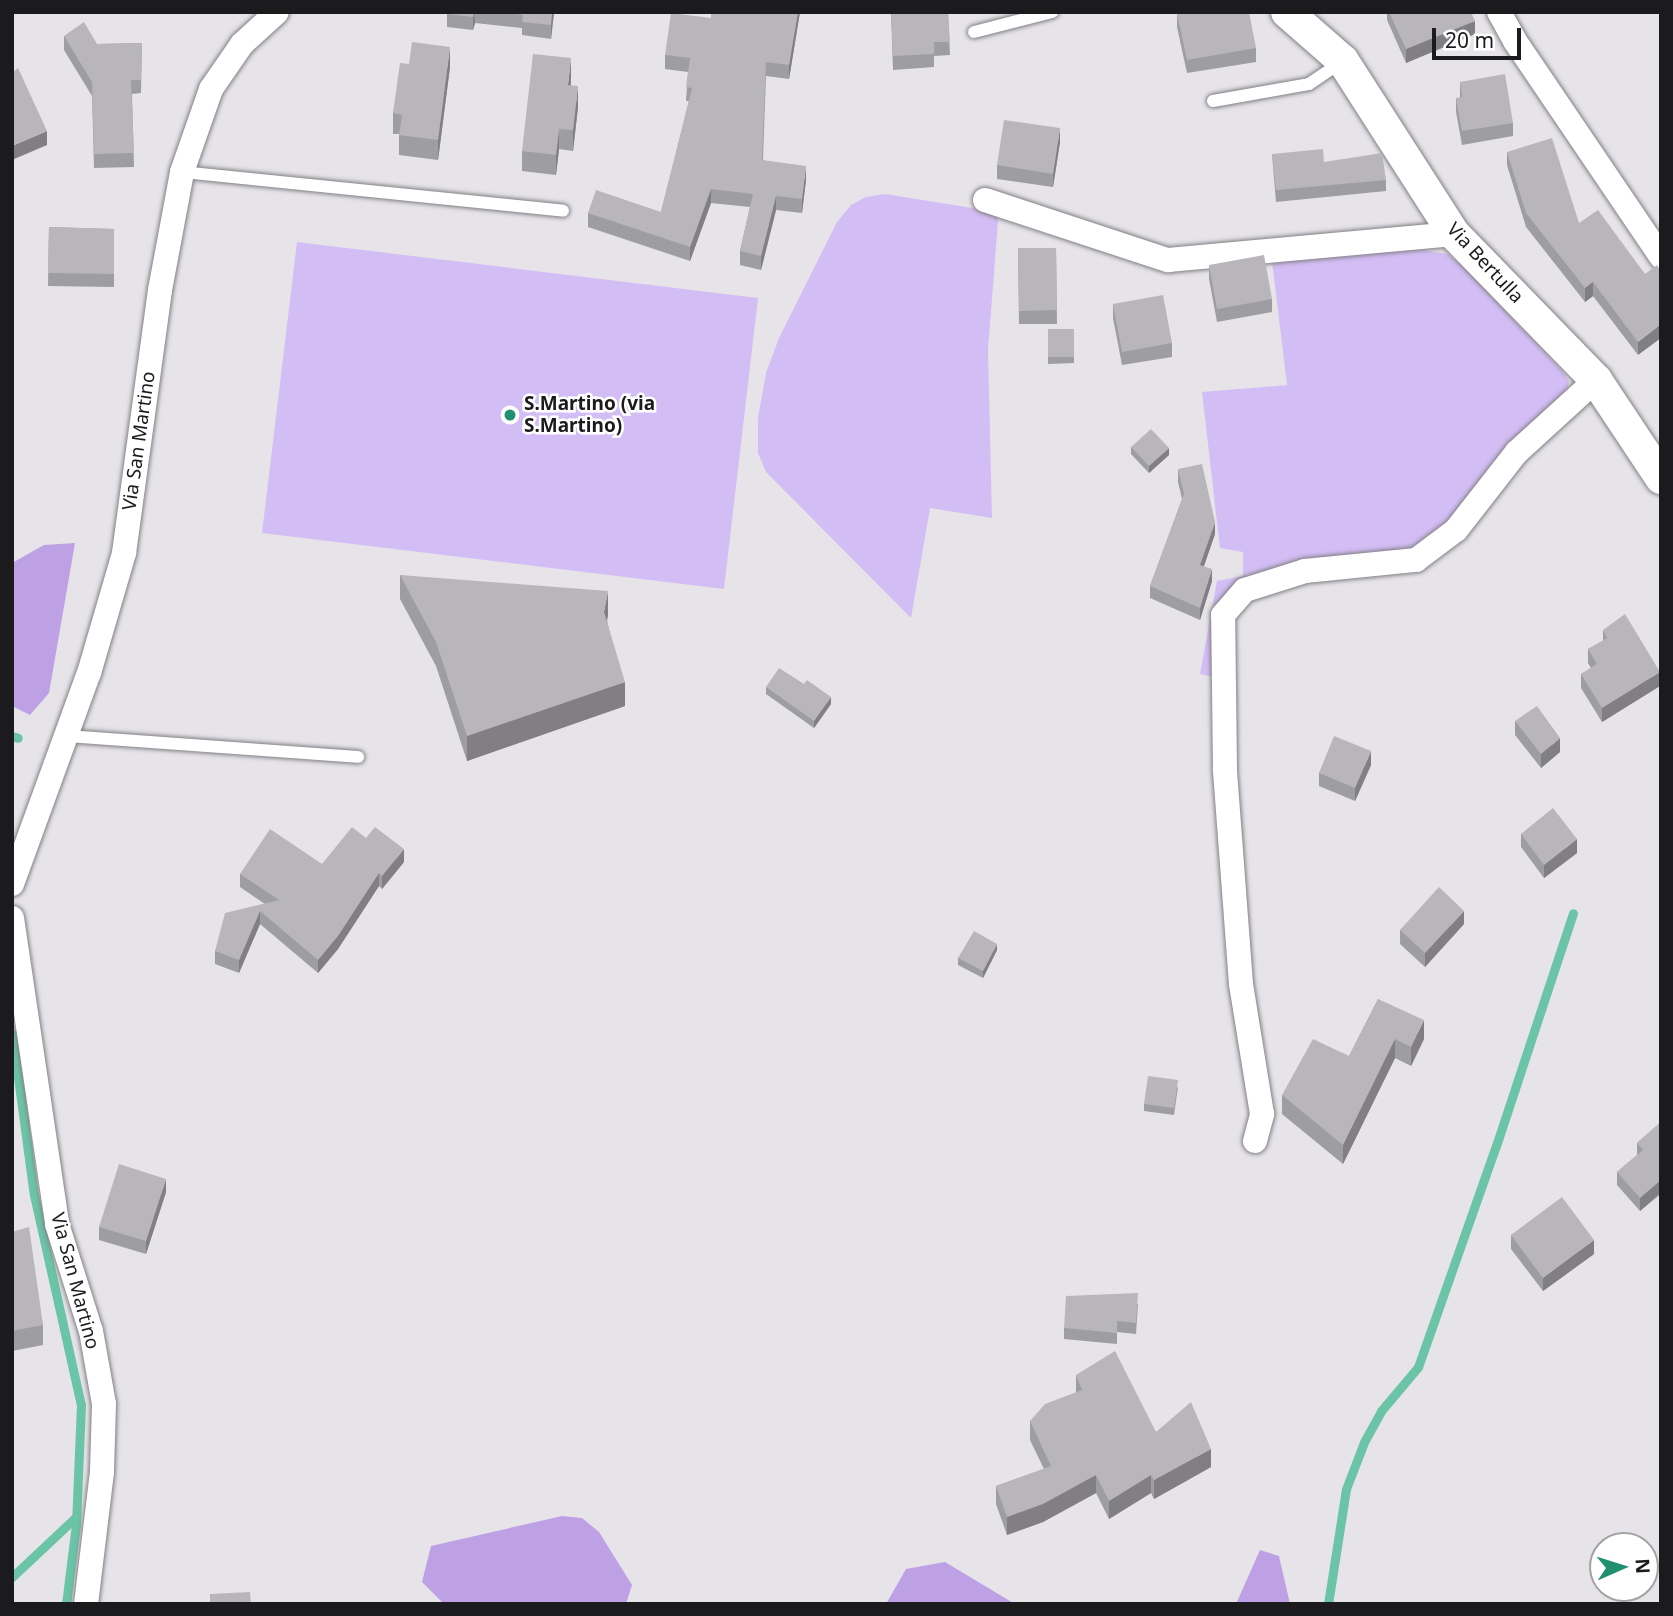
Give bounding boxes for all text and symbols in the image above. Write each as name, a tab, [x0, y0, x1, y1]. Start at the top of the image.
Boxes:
scale bar	[1435, 14, 1524, 58]
text: 20 m	[1445, 26, 1494, 54]
street label: Via Bertulla	[1442, 218, 1528, 308]
street label: Via San Martino	[118, 370, 160, 512]
place label: S.Martino (via S.Martino)	[524, 393, 655, 437]
marker: S.Martino (via S.Martino)	[502, 407, 518, 423]
street label: Via San Martino	[46, 1210, 104, 1352]
north arrow	[1589, 1532, 1659, 1602]
text: N	[1630, 1558, 1656, 1574]

